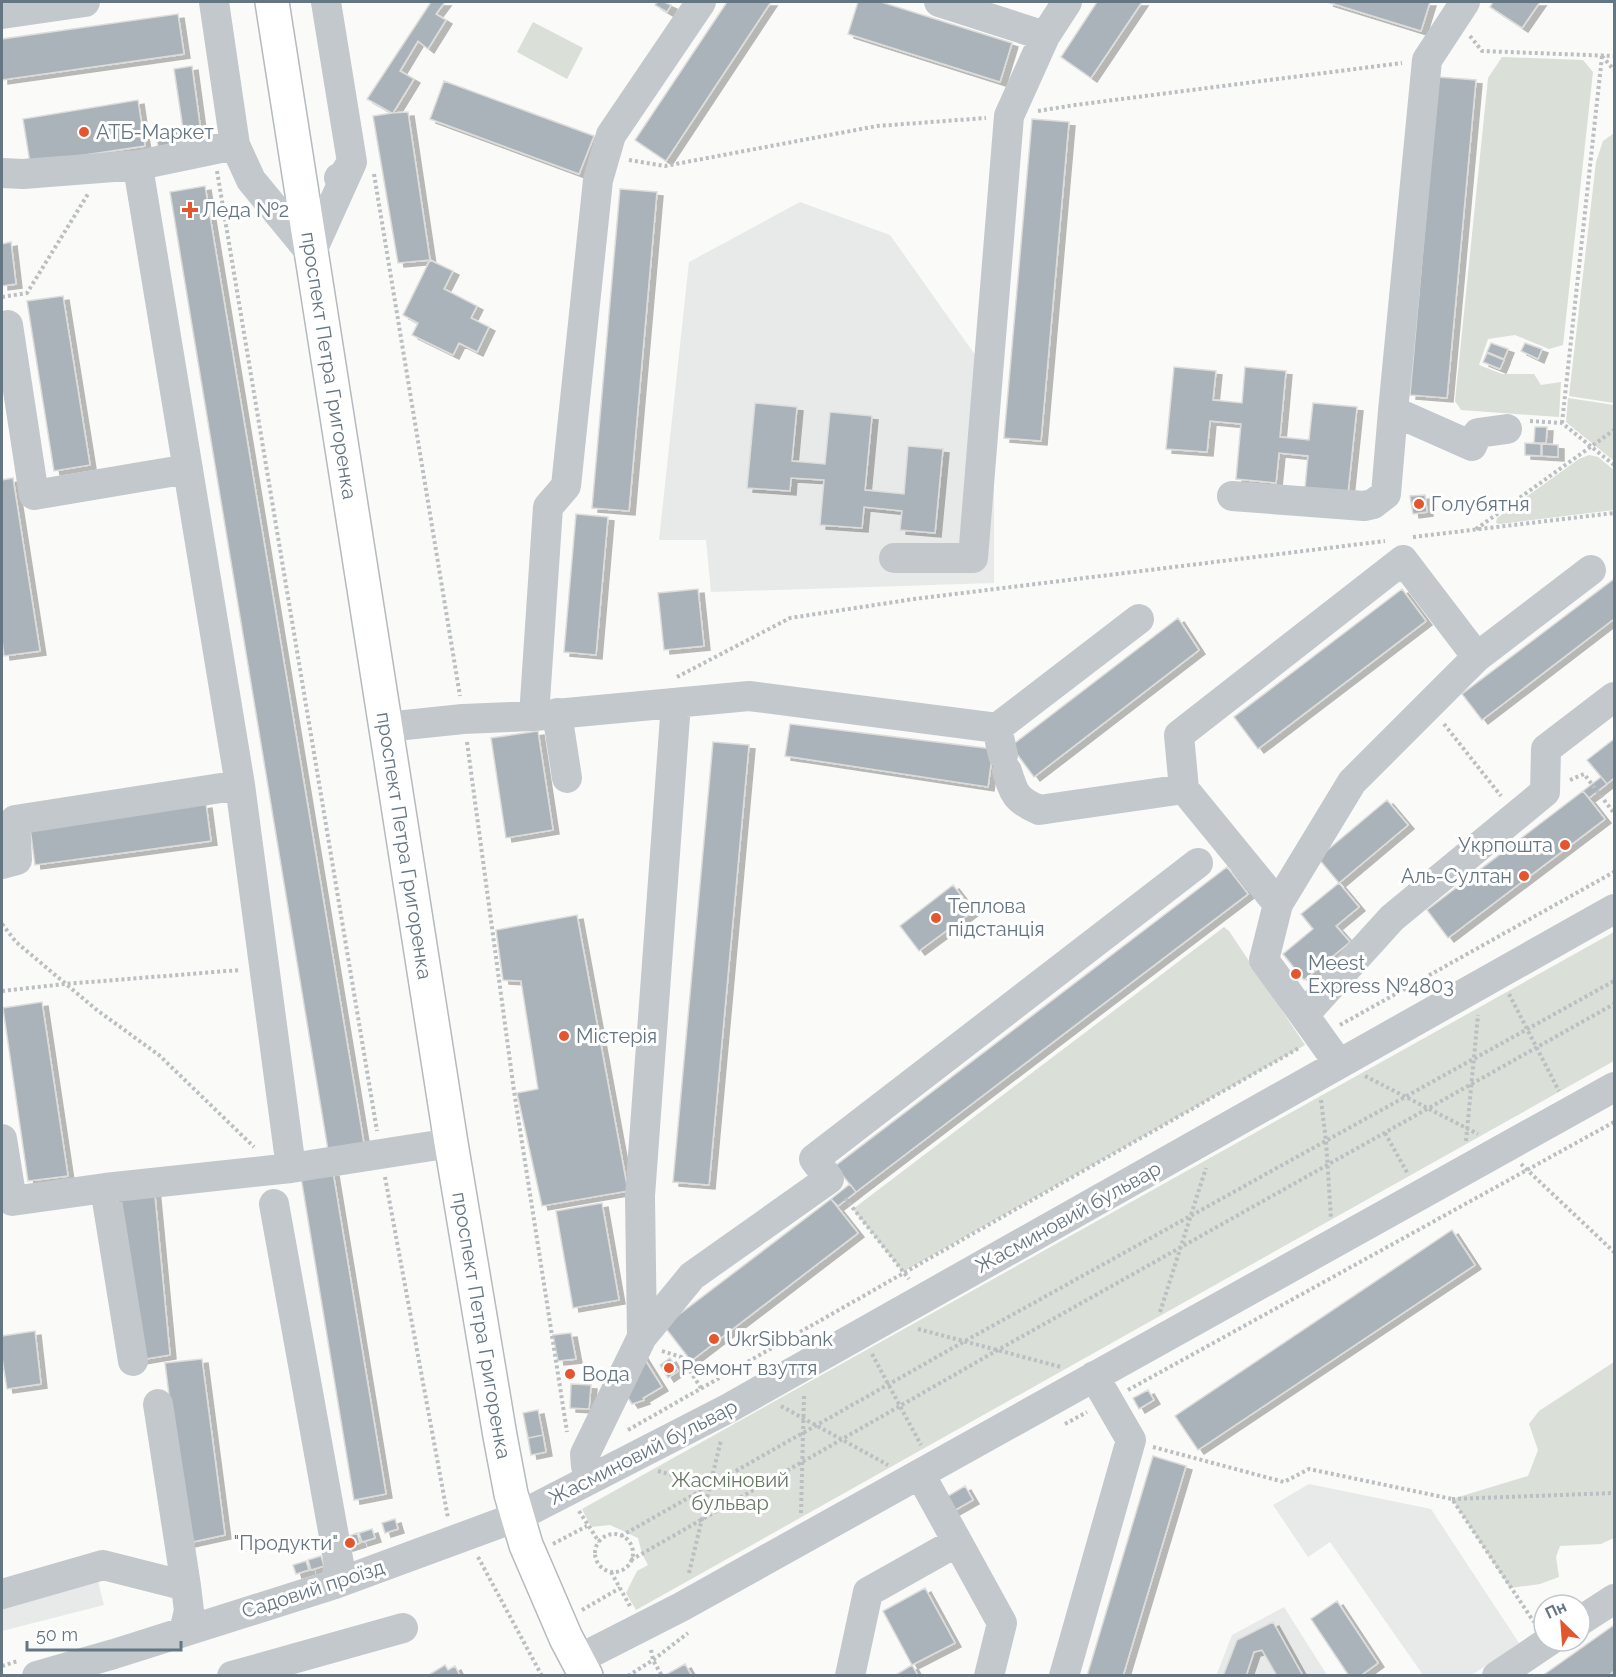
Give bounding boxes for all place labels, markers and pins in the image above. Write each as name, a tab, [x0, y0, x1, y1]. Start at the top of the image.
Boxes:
place label: АТБ-Маркет	[96, 120, 214, 144]
marker: АТБ-Маркет	[77, 125, 91, 139]
place label: Леда №2	[202, 198, 289, 222]
marker: Леда №2	[183, 203, 197, 217]
place label: Голубятня	[1431, 492, 1530, 516]
marker: Голубятня	[1412, 497, 1426, 511]
place label: Укрпошта	[1458, 833, 1553, 857]
marker: Укрпошта	[1558, 838, 1572, 852]
place label: Аль-Султан	[1401, 864, 1512, 888]
marker: Аль-Султан	[1517, 869, 1531, 883]
place label: Теплова підстанція	[948, 894, 1045, 941]
marker: Теплова підстанція	[929, 911, 943, 925]
place label: Meest Express №4803	[1308, 951, 1454, 998]
marker: Meest Express №4803	[1289, 967, 1303, 981]
place label: Містерія	[576, 1024, 657, 1048]
marker: Містерія	[557, 1029, 571, 1043]
place label: UkrSibbank	[726, 1327, 833, 1351]
marker: UkrSibbank	[707, 1332, 721, 1346]
place label: Ремонт взуття	[681, 1356, 817, 1380]
marker: Ремонт взуття	[662, 1361, 676, 1375]
place label: Вода	[582, 1362, 630, 1386]
marker: Вода	[563, 1367, 577, 1381]
place label: "Продукти"	[234, 1531, 338, 1555]
marker: "Продукти"	[343, 1536, 357, 1550]

